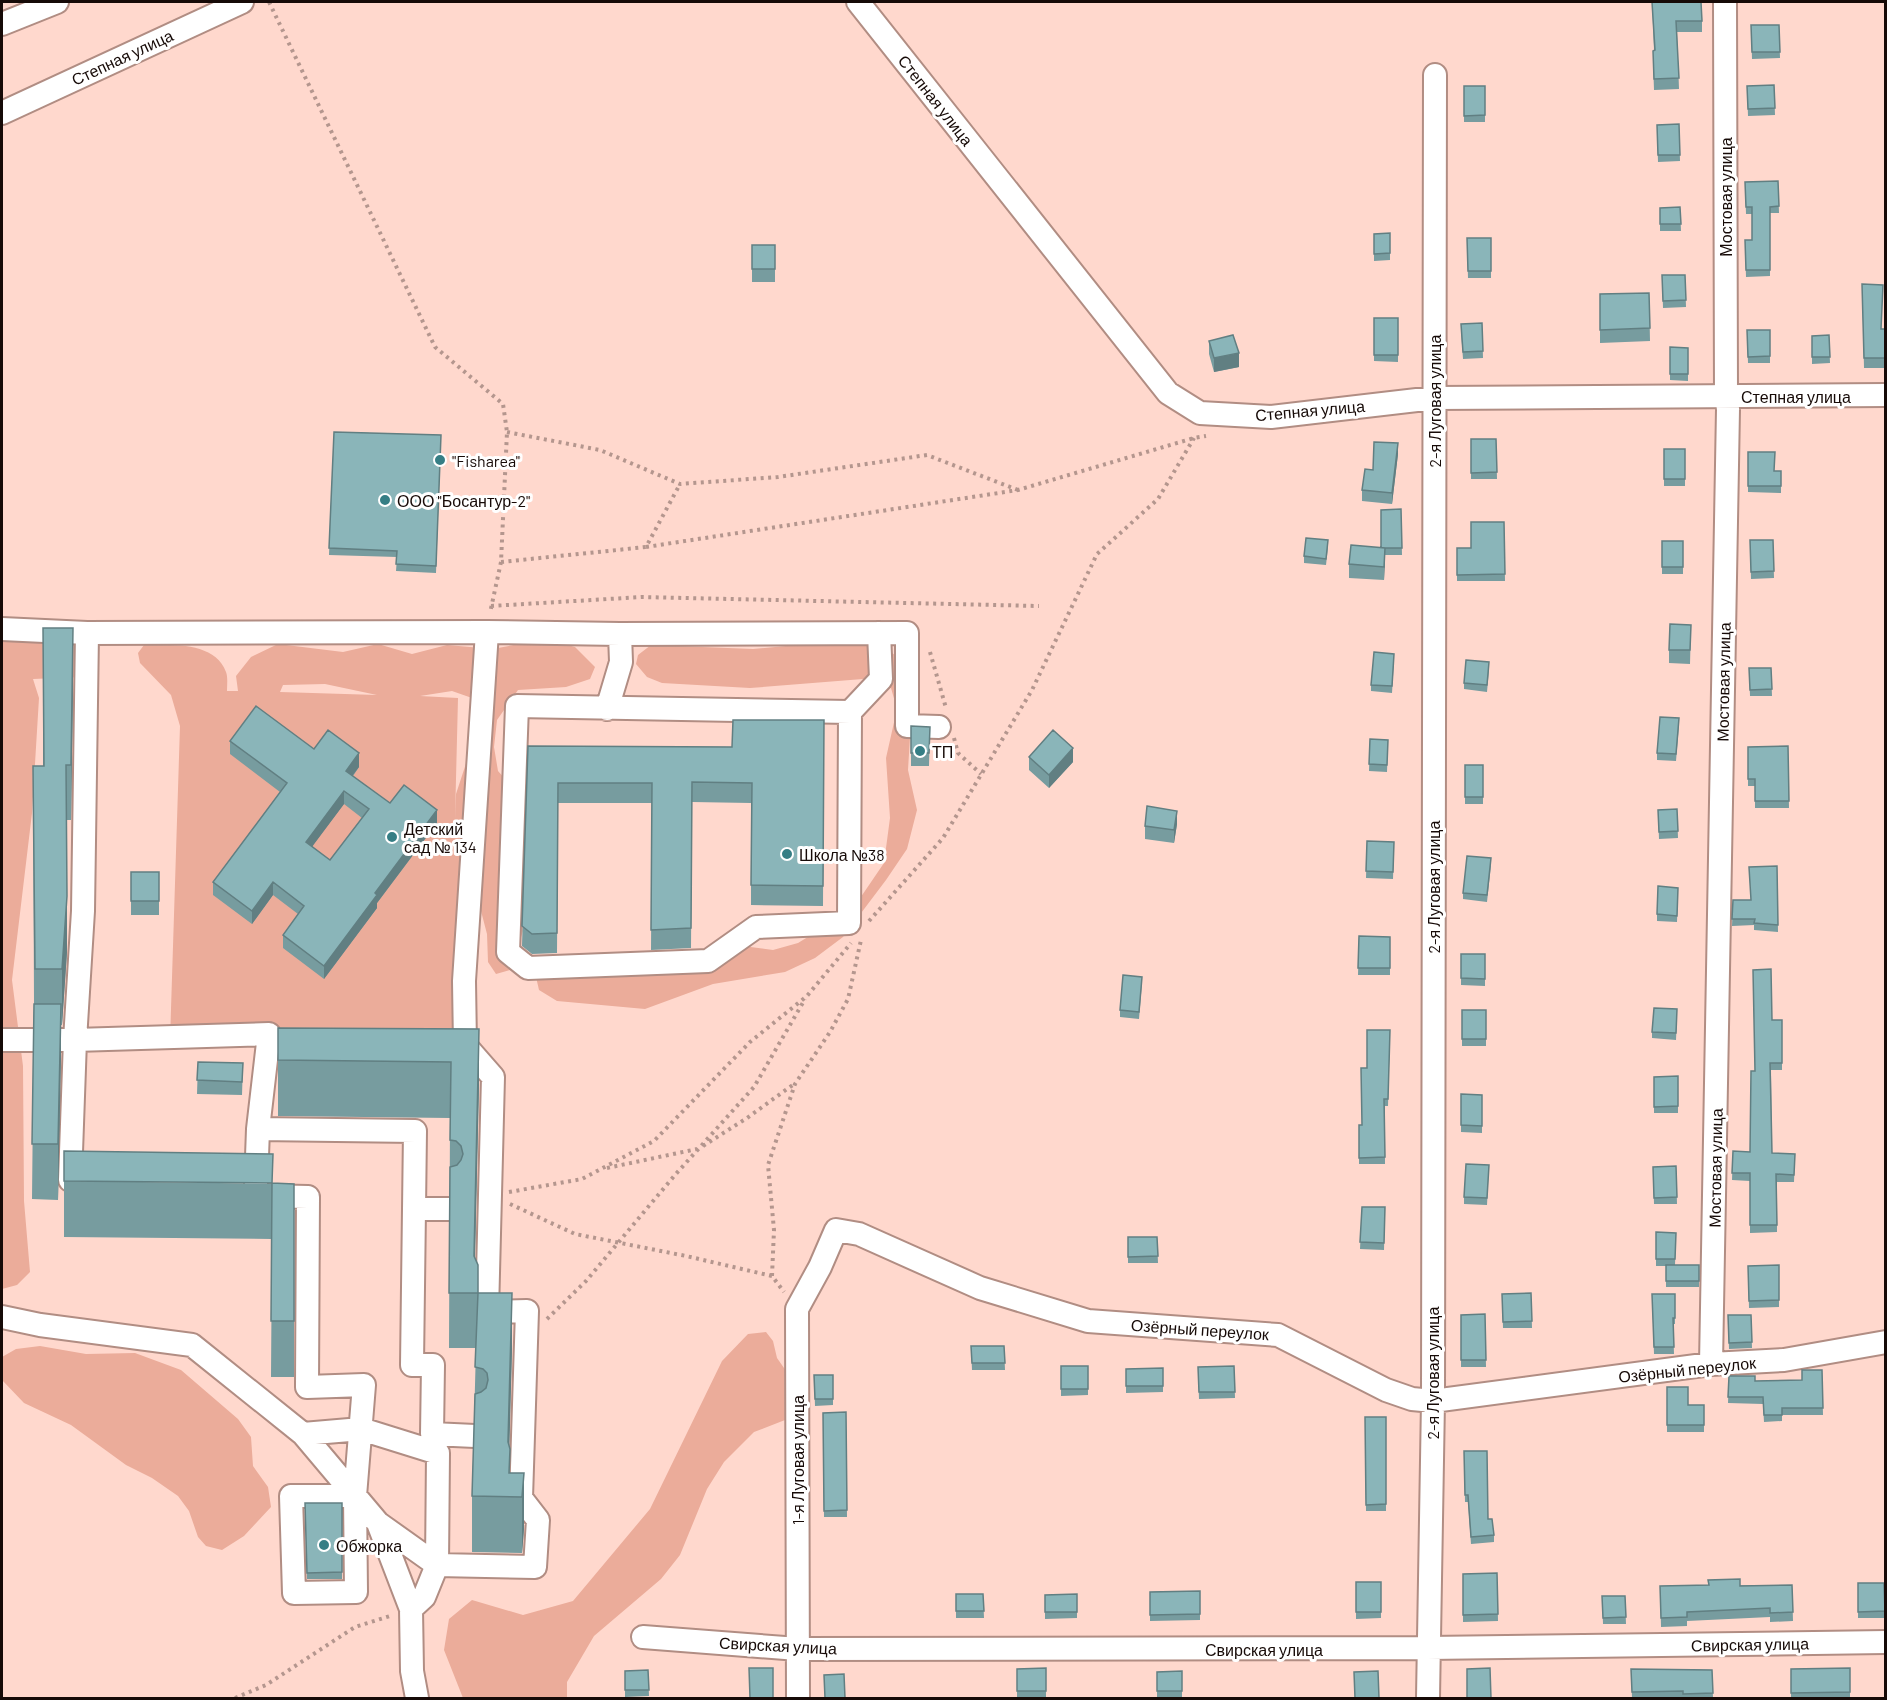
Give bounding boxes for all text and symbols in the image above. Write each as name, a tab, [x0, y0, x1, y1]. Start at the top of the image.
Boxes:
street label: Степная улица	[68, 25, 176, 89]
street label: Степная улица	[895, 51, 977, 149]
street label: Мостовая улица	[1716, 137, 1735, 257]
street label: 2-я Луговая улица	[1425, 334, 1444, 467]
street label: Степная улица	[1741, 387, 1851, 406]
street label: Степная улица	[1254, 396, 1366, 424]
place label: "Fisharea"	[452, 451, 520, 470]
marker: "Fisharea"	[433, 453, 447, 467]
place label: ООО "Босантур-2"	[397, 491, 530, 510]
marker: ООО "Босантур-2"	[378, 493, 392, 507]
street label: Мостовая улица	[1712, 622, 1734, 742]
place label: ТП	[932, 742, 953, 761]
marker: ТП	[913, 744, 927, 758]
place label: Детский сад № 134	[404, 819, 476, 856]
street label: 2-я Луговая улица	[1424, 820, 1443, 953]
marker: Детский сад № 134	[385, 830, 399, 844]
place label: Школа №38	[799, 845, 885, 864]
marker: Школа №38	[780, 847, 794, 861]
street label: Мостовая улица	[1704, 1108, 1726, 1228]
street label: 2-я Луговая улица	[1423, 1306, 1442, 1439]
street label: Озёрный переулок	[1130, 1315, 1271, 1343]
street label: Озёрный переулок	[1617, 1352, 1758, 1386]
street label: 1-я Луговая улица	[788, 1395, 807, 1525]
place label: Обжорка	[336, 1536, 402, 1555]
marker: Обжорка	[317, 1538, 331, 1552]
street label: Свирская улица	[719, 1632, 838, 1658]
street label: Свирская улица	[1691, 1633, 1809, 1655]
street label: Свирская улица	[1205, 1640, 1323, 1659]

